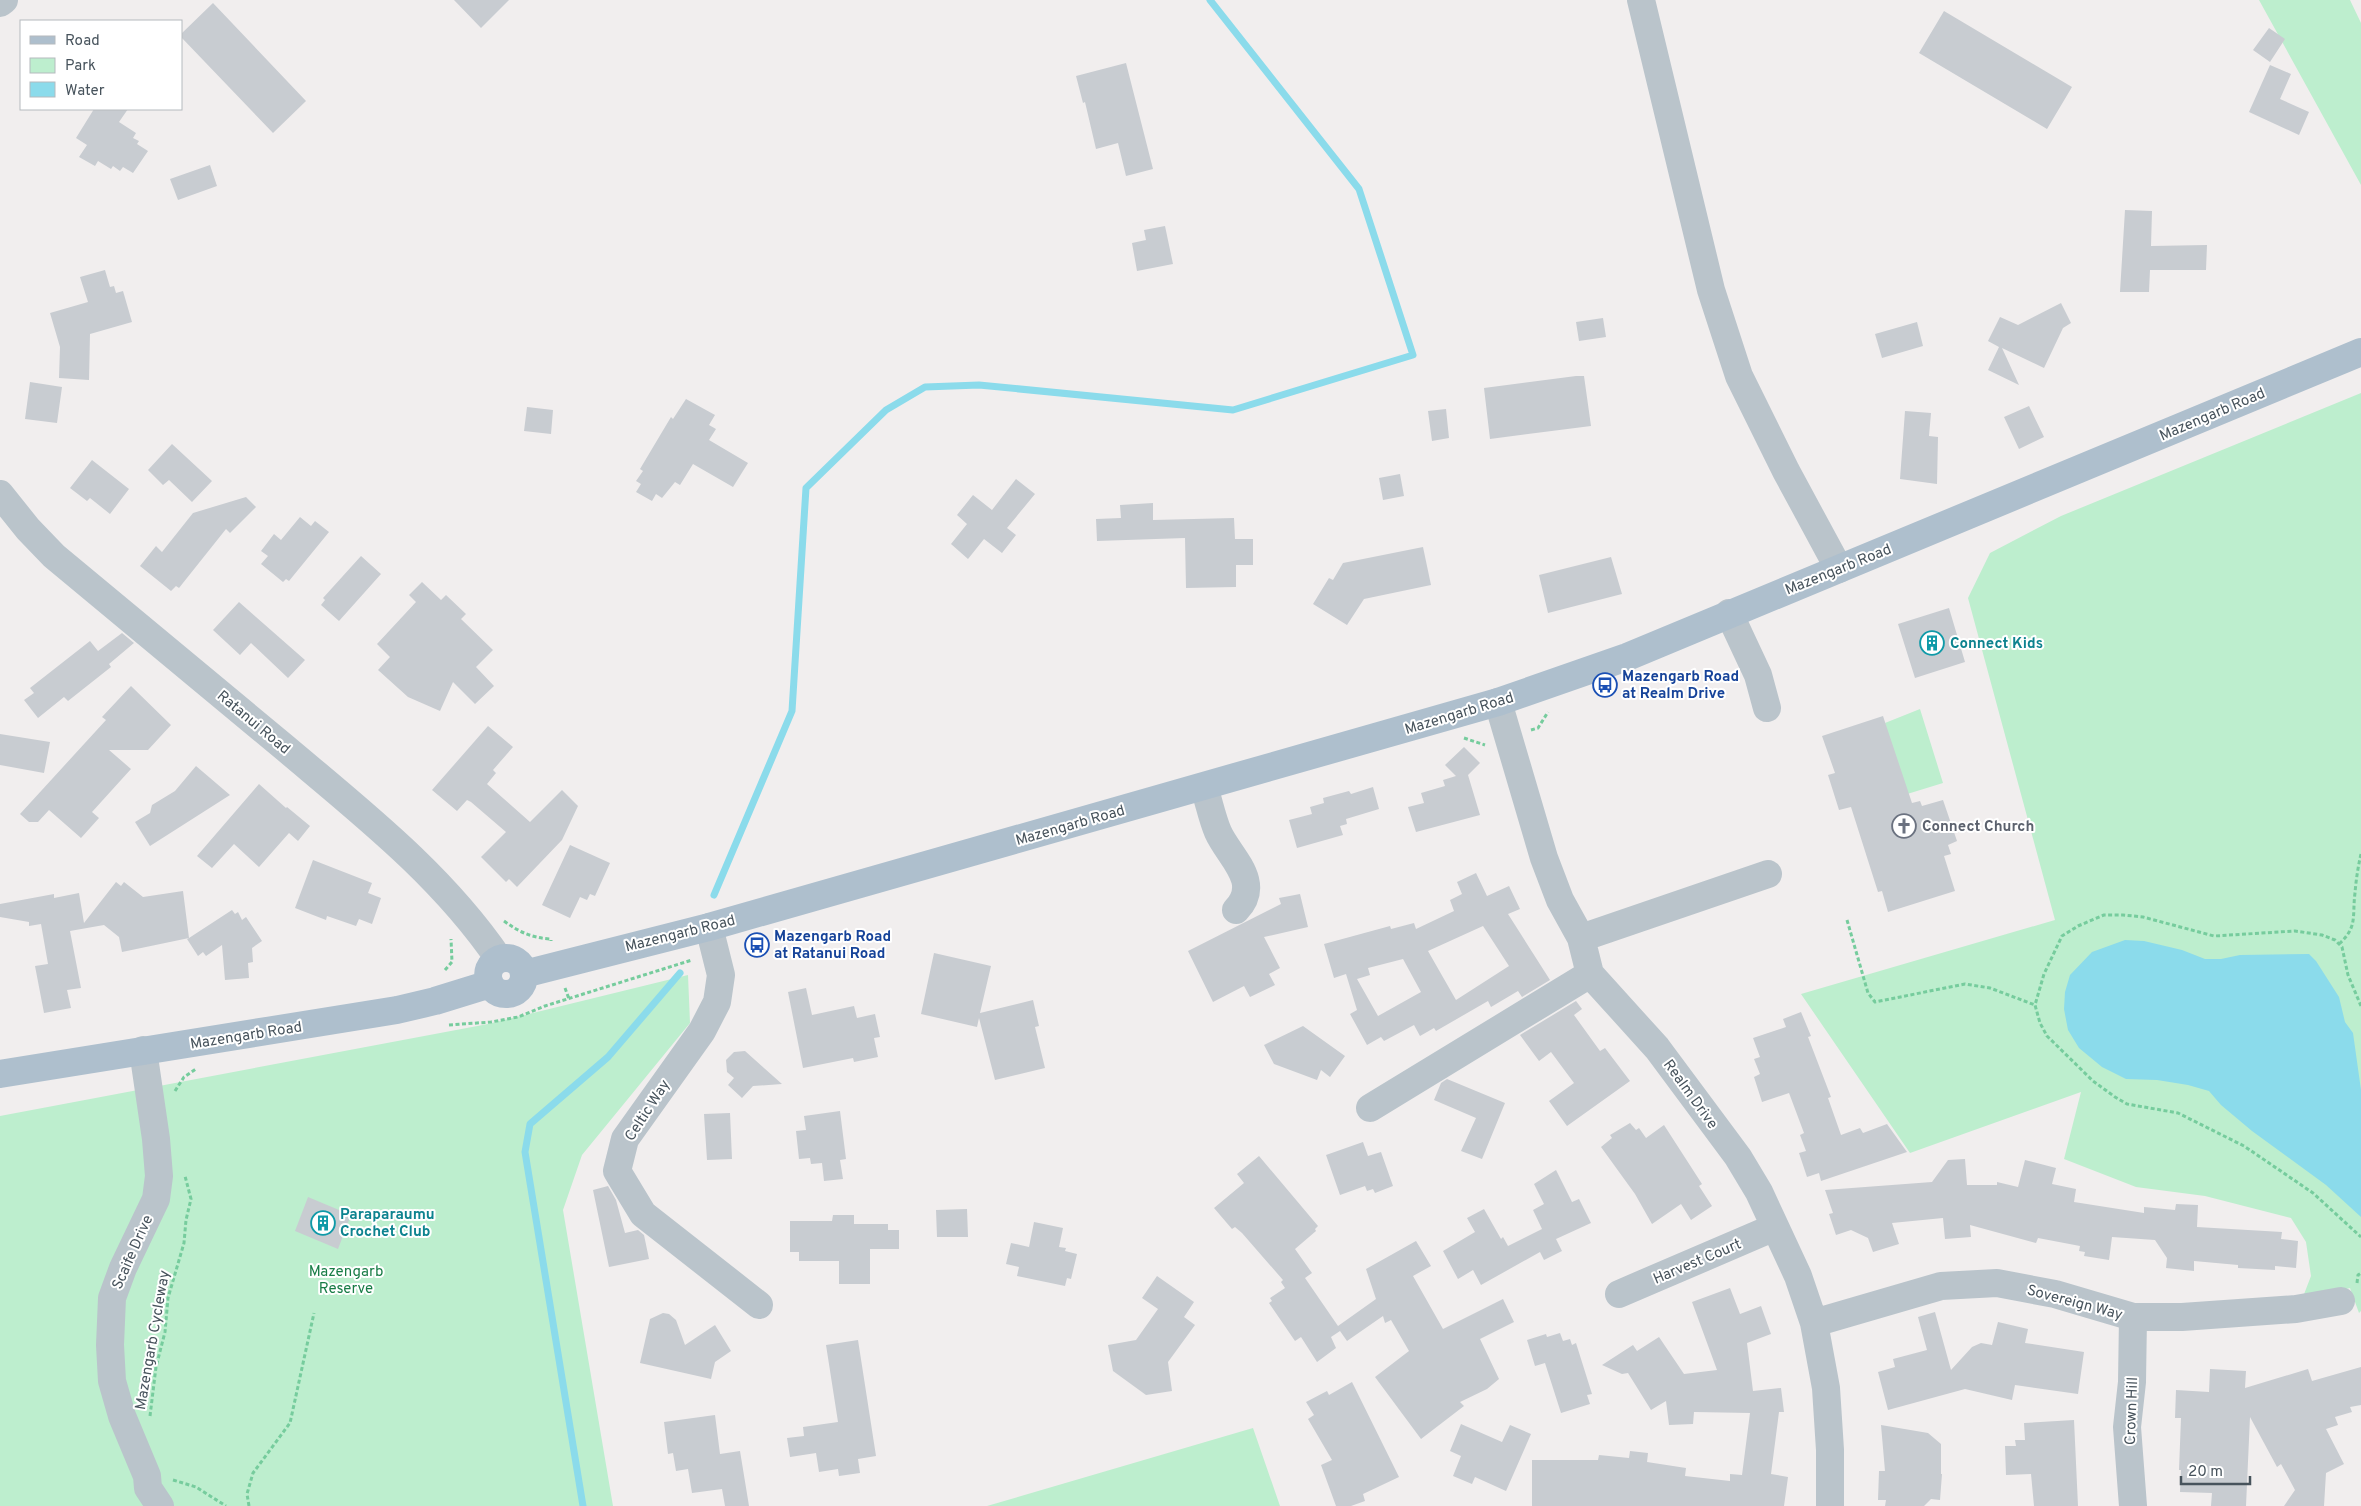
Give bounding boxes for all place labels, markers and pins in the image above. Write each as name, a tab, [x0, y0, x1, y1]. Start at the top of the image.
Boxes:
building icon: Connect Kids	[1919, 630, 1945, 656]
place label: Connect Kids	[1950, 635, 2043, 654]
place label: Mazengarb Road at Realm Drive	[1622, 668, 1739, 704]
bus stop icon: Mazengarb Road at Realm Drive	[1592, 672, 1618, 698]
church icon: Connect Church	[1891, 813, 1917, 839]
place label: Connect Church	[1922, 818, 2034, 837]
place label: Mazengarb Road at Ratanui Road	[774, 928, 891, 964]
bus stop icon: Mazengarb Road at Ratanui Road	[744, 932, 770, 958]
place label: Paraparaumu Crochet Club	[340, 1206, 435, 1242]
building icon: Paraparaumu Crochet Club	[310, 1210, 336, 1236]

